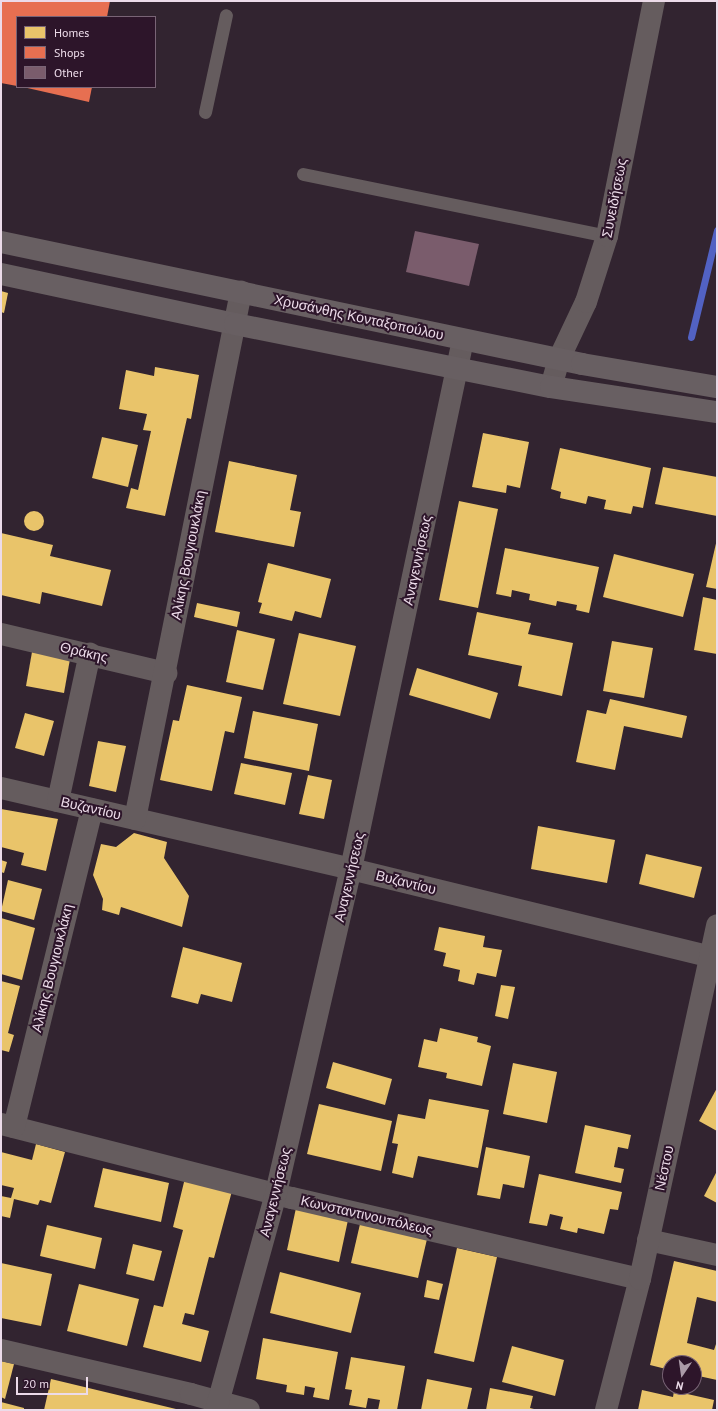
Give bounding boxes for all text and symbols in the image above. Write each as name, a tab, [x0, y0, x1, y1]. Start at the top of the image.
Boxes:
legend	[16, 16, 156, 88]
text: Homes	[54, 25, 89, 40]
text: Shops	[54, 45, 85, 60]
text: Other	[54, 65, 83, 80]
street label: Συνειδήσεως	[598, 157, 630, 239]
street label: Χρυσάνθης Κονταξοπούλου	[273, 291, 445, 343]
street label: Αλίκης Βουγιουκλάκη	[167, 489, 209, 621]
street label: Αναγεννήσεως	[399, 513, 435, 607]
street label: Θράκης	[58, 638, 110, 666]
street label: Βυζαντίου	[59, 793, 123, 823]
street label: Αναγεννήσεως	[330, 830, 368, 924]
street label: Βυζαντίου	[374, 866, 438, 898]
street label: Αλίκης Βουγιουκλάκη	[28, 902, 76, 1034]
street label: Νέστου	[651, 1144, 677, 1192]
street label: Αναγεννήσεως	[256, 1145, 294, 1239]
street label: Κωνσταντινουπόλεως	[299, 1192, 435, 1238]
north arrow	[662, 1355, 702, 1395]
scale bar	[18, 1369, 90, 1395]
text: 20 m	[23, 1376, 49, 1391]
text: N	[674, 1378, 685, 1393]

